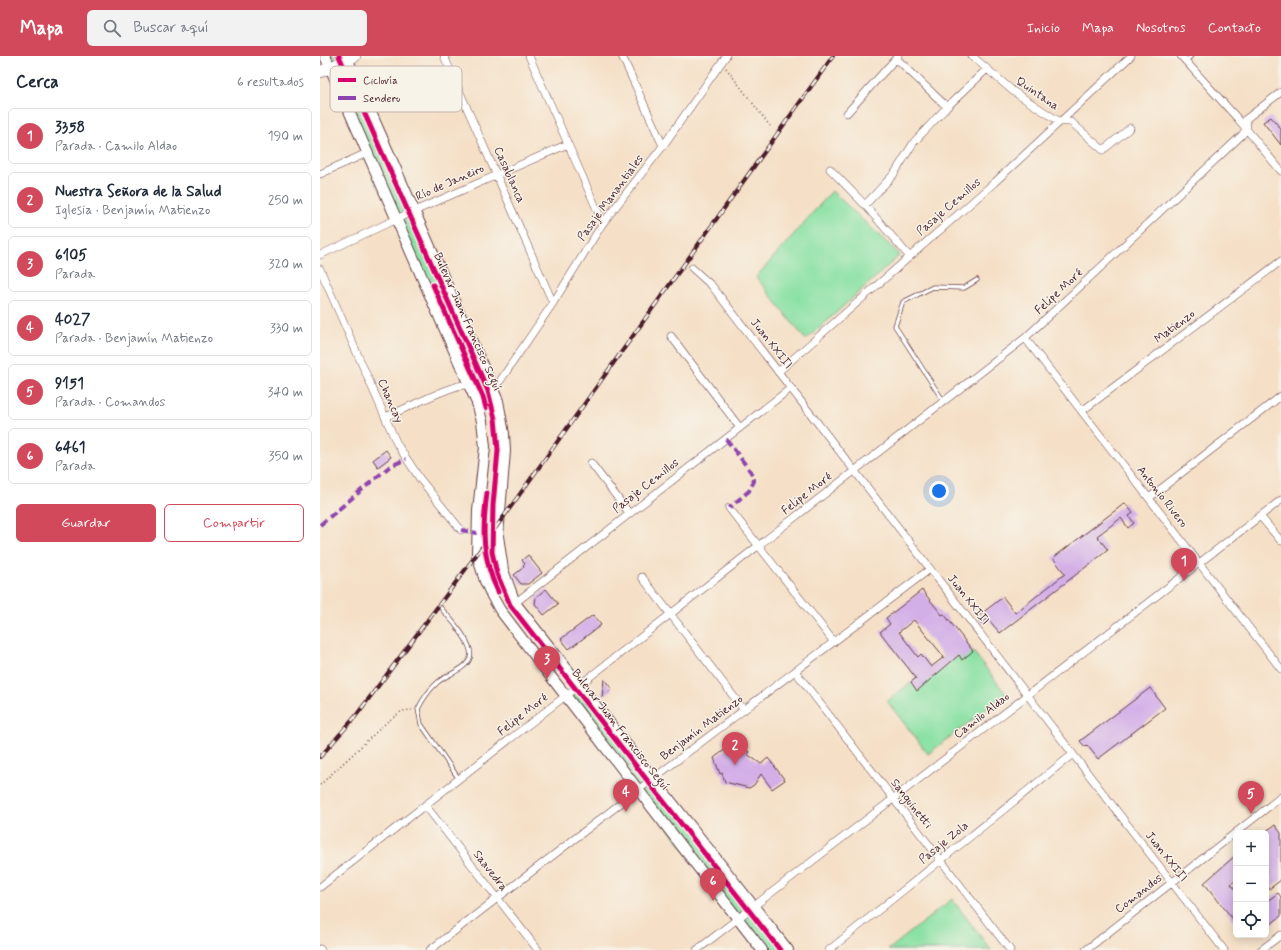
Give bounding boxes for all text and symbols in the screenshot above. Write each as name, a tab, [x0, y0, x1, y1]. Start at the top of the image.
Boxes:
search box	[87, 10, 367, 46]
text: Mapa	[20, 16, 63, 41]
icon: search	[101, 17, 123, 39]
text: Buscar aquí	[133, 18, 209, 38]
text: Inicio	[1027, 19, 1060, 37]
text: Mapa	[1082, 19, 1114, 37]
text: Nosotros	[1136, 19, 1186, 37]
text: Contacto	[1208, 19, 1261, 37]
legend	[330, 66, 462, 112]
text: Cerca	[16, 71, 59, 93]
text: 6 resultados	[237, 74, 304, 91]
text: Ciclovía	[363, 74, 398, 88]
street label: Quintana	[1012, 74, 1062, 114]
text: Sendero	[363, 92, 400, 106]
text: 3358	[55, 118, 85, 138]
text: 1	[27, 128, 33, 145]
text: 190 m	[268, 128, 303, 145]
text: Parada · Camilo Aldao	[55, 138, 177, 155]
street label: Casablanca	[489, 144, 529, 206]
street label: Pasaje Manantiales	[574, 152, 648, 244]
street label: Río de Janeiro	[413, 161, 487, 205]
street label: Pasaje Cemillos	[913, 175, 985, 239]
text: Nuestra Señora de la Salud	[55, 182, 222, 202]
text: 2	[27, 192, 33, 209]
text: 250 m	[268, 192, 303, 209]
text: Iglesia · Benjamín Matienzo	[55, 202, 210, 219]
text: 6105	[55, 246, 87, 266]
street label: Bulevar Juan Francisco Seguí	[428, 250, 505, 394]
text: 3	[27, 256, 33, 273]
text: 320 m	[269, 256, 303, 273]
street label: Felipe Moré	[1032, 265, 1087, 318]
text: Parada	[55, 266, 95, 283]
street label: Matienzo	[1151, 306, 1199, 348]
text: 4027	[55, 310, 90, 330]
street label: Juan XXIII	[746, 316, 796, 372]
text: 4	[26, 320, 34, 337]
text: 330 m	[270, 320, 303, 337]
text: Parada · Benjamín Matienzo	[55, 330, 213, 347]
text: 9151	[55, 374, 84, 394]
street label: Chancay	[373, 376, 407, 426]
text: 5	[26, 384, 34, 401]
text: 340 m	[268, 384, 303, 401]
text: Parada · Comandos	[55, 394, 165, 411]
text: 6461	[55, 438, 86, 458]
text: 6	[27, 448, 33, 465]
text: 350 m	[269, 448, 303, 465]
street label: Pasaje Cemillos	[609, 455, 683, 517]
text: Parada	[55, 458, 95, 475]
street label: Antonio Rivero	[1133, 463, 1191, 531]
street label: Felipe Moré	[778, 469, 836, 519]
your location	[929, 481, 949, 501]
button: Guardar	[16, 504, 156, 542]
button: Compartir	[164, 504, 304, 542]
pin: 1	[1171, 548, 1197, 581]
street label: Juan XXIII	[943, 572, 993, 628]
pin: 3	[534, 646, 560, 679]
street label: Bulevar Juan Francisco Seguí	[567, 666, 672, 795]
street label: Camilo Aldao	[951, 689, 1013, 743]
street label: Felipe Moré	[494, 690, 552, 740]
street label: Benjamín Matienzo	[657, 692, 747, 764]
pin: 2	[722, 732, 748, 765]
street label: Sanguinetti	[886, 776, 936, 832]
pin: 4	[613, 779, 639, 812]
pin: 5	[1238, 781, 1264, 814]
street label: Pasaje Zola	[916, 818, 972, 868]
street label: Juan XXIII	[1141, 829, 1191, 885]
map controls	[1233, 830, 1269, 938]
button: +	[1233, 830, 1269, 866]
street label: Saavedra	[469, 847, 511, 895]
button: −	[1233, 866, 1269, 902]
pin: 6	[700, 868, 726, 901]
street label: Comandos	[1112, 871, 1166, 917]
button: locate	[1233, 902, 1269, 938]

